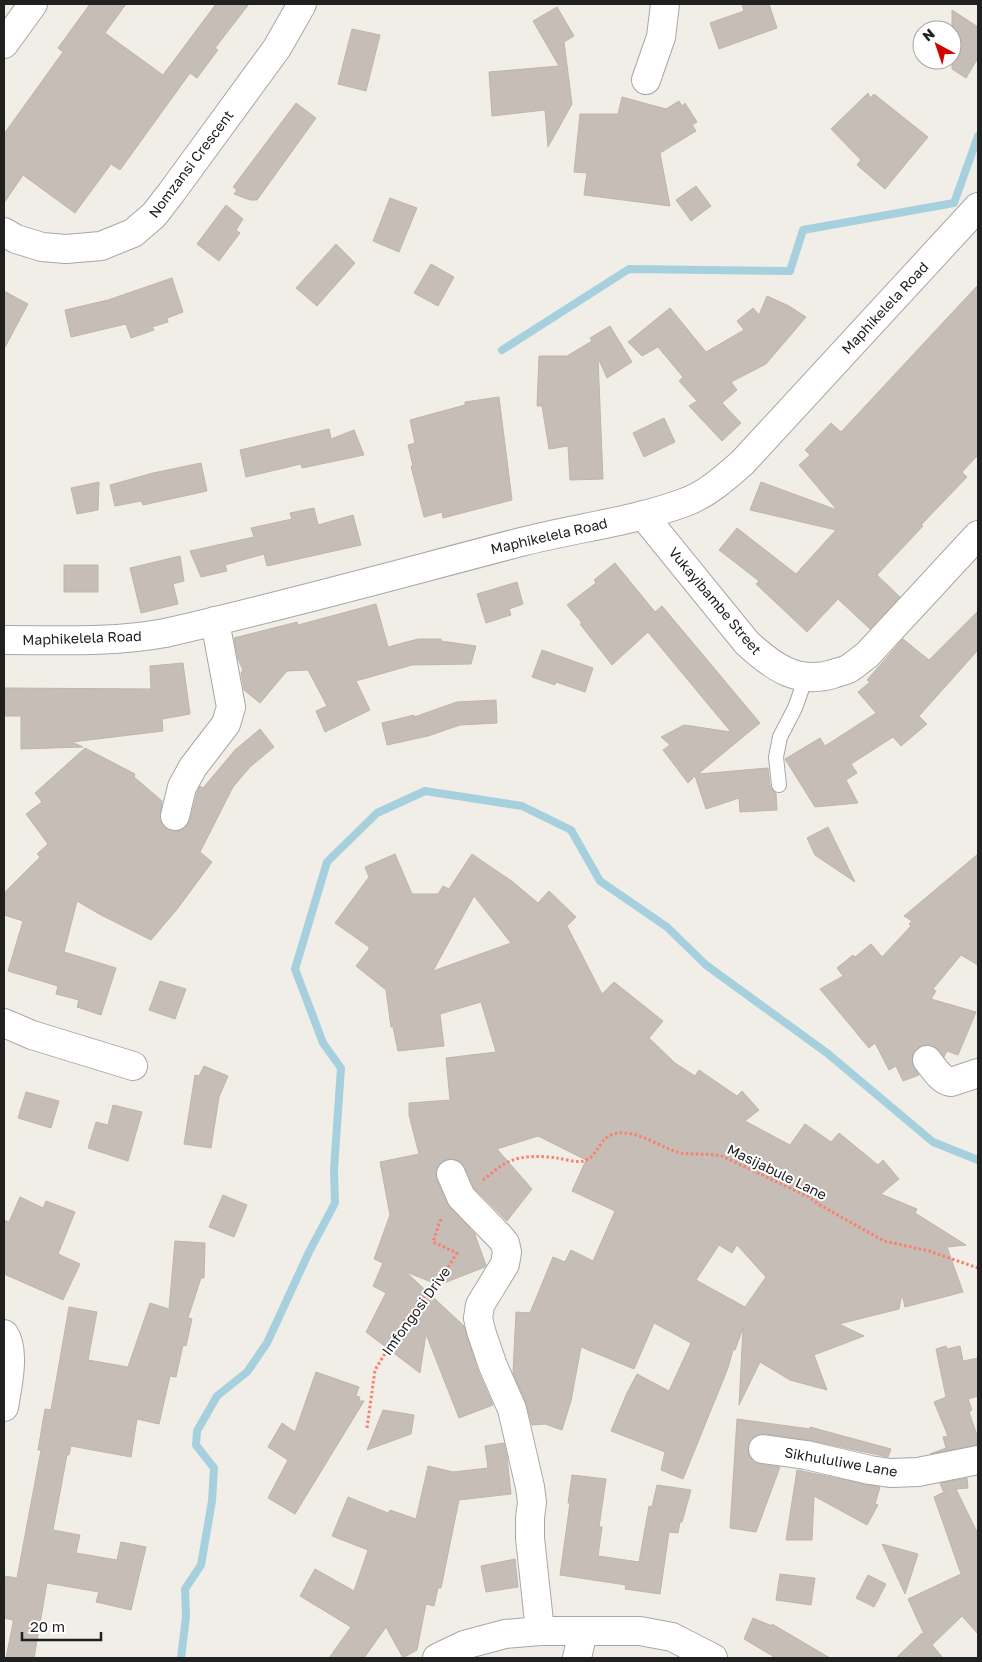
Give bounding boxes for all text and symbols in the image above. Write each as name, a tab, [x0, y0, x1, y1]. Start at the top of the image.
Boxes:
north arrow	[912, 20, 962, 70]
text: N	[919, 25, 938, 45]
street label: Nomzansi Crescent	[145, 107, 236, 221]
street label: Maphikelela Road	[838, 258, 932, 357]
street label: Maphikelela Road	[489, 514, 609, 557]
street label: Vukayibambe Street	[666, 544, 765, 658]
street label: Maphikelela Road	[22, 627, 142, 648]
street label: Masijabule Lane	[725, 1140, 830, 1203]
street label: Imfongosi Drive	[378, 1263, 453, 1358]
street label: Sikhululiwe Lane	[783, 1443, 899, 1480]
scale bar	[22, 1610, 101, 1642]
text: 20 m	[30, 1617, 65, 1635]

